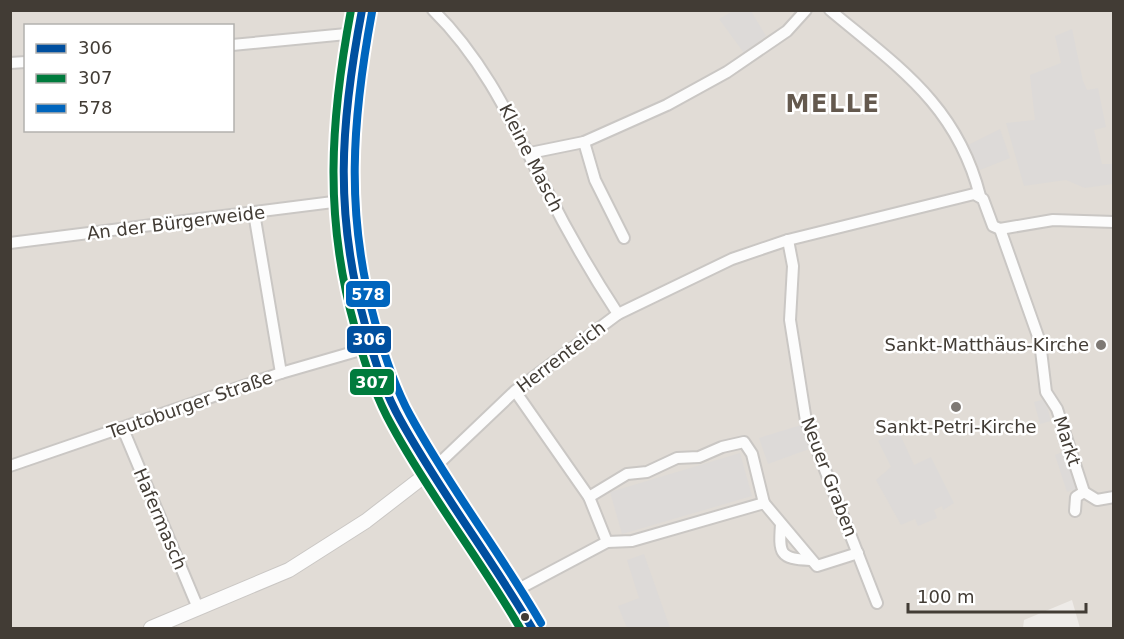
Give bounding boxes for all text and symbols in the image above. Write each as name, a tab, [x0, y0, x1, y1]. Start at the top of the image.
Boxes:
legend	[24, 24, 234, 132]
text: 306	[78, 37, 112, 58]
text: 307	[78, 67, 112, 88]
district label: MELLE	[786, 90, 880, 118]
text: 578	[78, 97, 112, 118]
street label: Kleine Masch	[495, 100, 568, 215]
street label: An der Bürgerweide	[86, 201, 266, 244]
line badge: 578	[345, 280, 391, 308]
text: 578	[351, 285, 385, 304]
street label: Herrenteich	[512, 316, 609, 397]
line badge: 306	[346, 325, 392, 354]
text: 306	[352, 330, 386, 349]
place label: Sankt-Matthäus-Kirche	[885, 334, 1089, 355]
marker: Sankt-Matthäus-Kirche	[1094, 338, 1108, 352]
street label: Teutoburger Straße	[104, 366, 275, 443]
line badge: 307	[349, 368, 395, 396]
text: 307	[355, 373, 389, 392]
marker: Sankt-Petri-Kirche	[949, 400, 963, 414]
street label: Markt	[1050, 413, 1085, 469]
street label: Neuer Graben	[797, 414, 862, 540]
place label: Sankt-Petri-Kirche	[875, 416, 1037, 437]
street label: Hafermasch	[130, 465, 191, 573]
scale bar	[908, 576, 1086, 614]
text: 100 m	[917, 586, 975, 607]
unlabelled marker	[519, 611, 531, 623]

